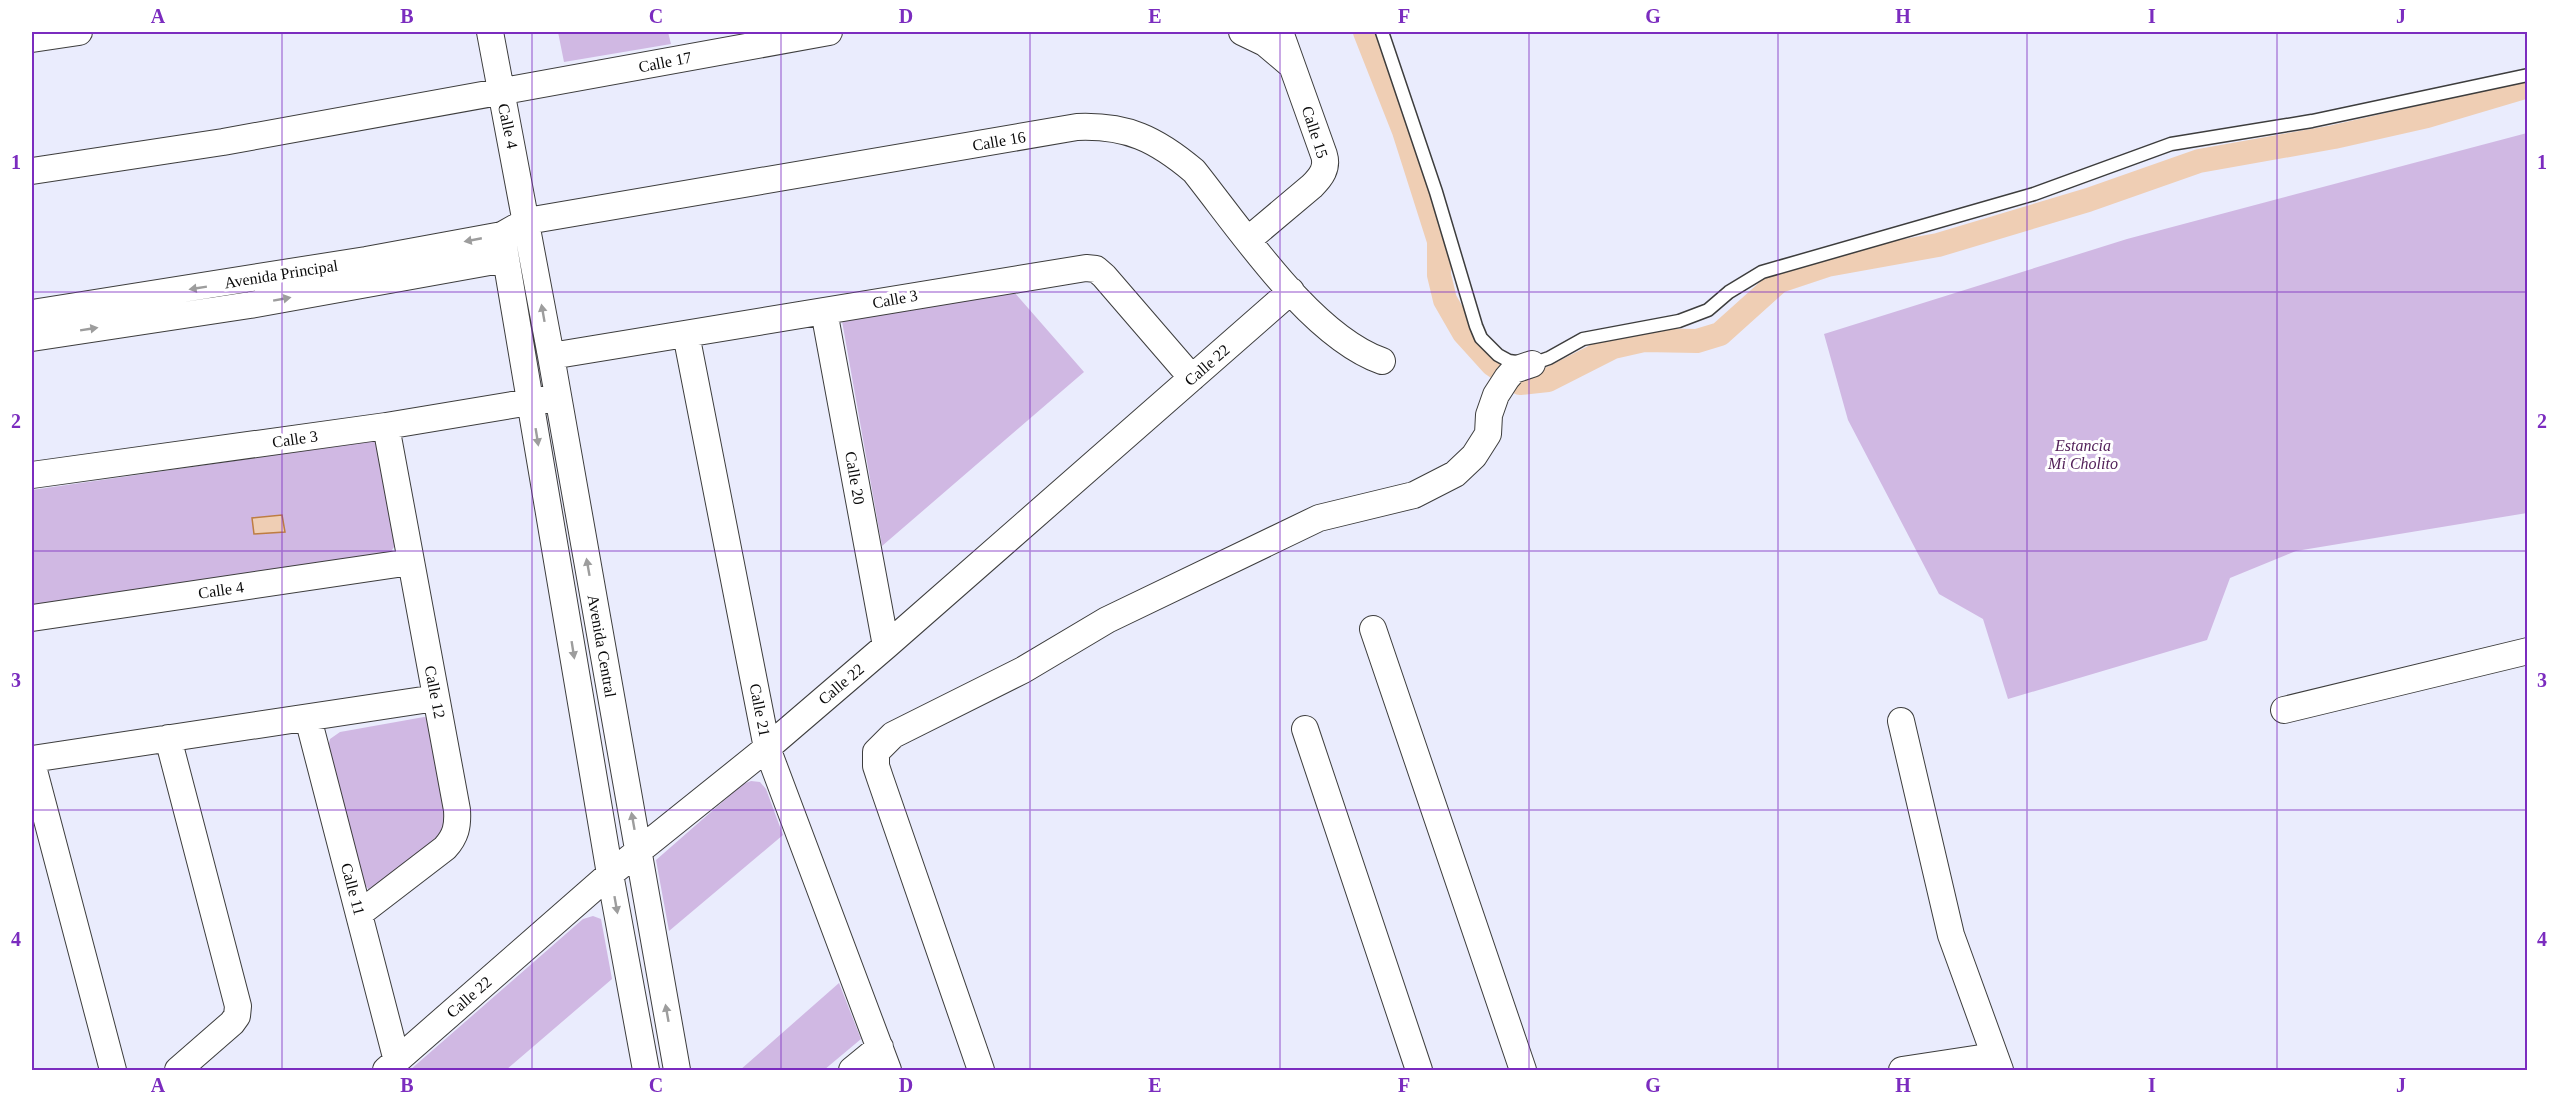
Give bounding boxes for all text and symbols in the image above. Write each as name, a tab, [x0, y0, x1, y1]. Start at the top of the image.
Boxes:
text: A	[151, 5, 166, 27]
text: B	[400, 5, 414, 27]
text: C	[649, 5, 663, 27]
text: D	[899, 5, 913, 27]
text: E	[1148, 5, 1162, 27]
text: F	[1398, 5, 1410, 27]
text: G	[1645, 5, 1661, 27]
text: H	[1895, 5, 1911, 27]
text: I	[2148, 5, 2156, 27]
text: J	[2396, 5, 2406, 27]
street label: Calle 17	[637, 49, 693, 75]
street label: Calle 4	[495, 102, 521, 150]
street label: Calle 15	[1299, 104, 1331, 160]
street label: Calle 16	[971, 128, 1027, 154]
text: 1	[11, 151, 21, 173]
text: 1	[2537, 151, 2547, 173]
one-way arrow	[463, 236, 482, 245]
street label: Avenida Principal	[223, 257, 340, 292]
one-way arrow	[188, 284, 207, 293]
street label: Calle 3	[871, 287, 919, 311]
one-way arrow	[273, 294, 292, 303]
one-way arrow	[539, 303, 548, 322]
one-way arrow	[80, 325, 99, 334]
street label: Calle 22	[1181, 341, 1233, 389]
text: 2	[11, 410, 21, 432]
text: 2	[2537, 410, 2547, 432]
street label: Calle 3	[271, 427, 319, 451]
one-way arrow	[533, 428, 542, 447]
park label: Estancia Mi Cholito	[2047, 437, 2118, 472]
street label: Calle 20	[842, 450, 868, 506]
one-way arrow	[583, 557, 592, 576]
street label: Calle 4	[197, 578, 245, 602]
street label: Avenida Central	[585, 593, 620, 699]
one-way arrow	[568, 641, 577, 660]
street label: Calle 22	[815, 660, 867, 708]
street label: Calle 12	[422, 664, 448, 720]
text: 3	[11, 669, 21, 691]
text: 3	[2537, 669, 2547, 691]
street label: Calle 21	[747, 682, 773, 738]
one-way arrow	[628, 811, 637, 830]
street label: Calle 11	[338, 861, 368, 917]
one-way arrow	[612, 895, 621, 914]
text: 4	[11, 928, 21, 950]
text: 4	[2537, 928, 2547, 950]
street label: Calle 22	[443, 973, 495, 1021]
one-way arrow	[662, 1003, 671, 1022]
text: A	[151, 1074, 166, 1096]
text: B	[400, 1074, 414, 1096]
text: C	[649, 1074, 663, 1096]
text: D	[899, 1074, 913, 1096]
text: E	[1148, 1074, 1162, 1096]
text: F	[1398, 1074, 1410, 1096]
text: G	[1645, 1074, 1661, 1096]
text: H	[1895, 1074, 1911, 1096]
text: I	[2148, 1074, 2156, 1096]
text: J	[2396, 1074, 2406, 1096]

